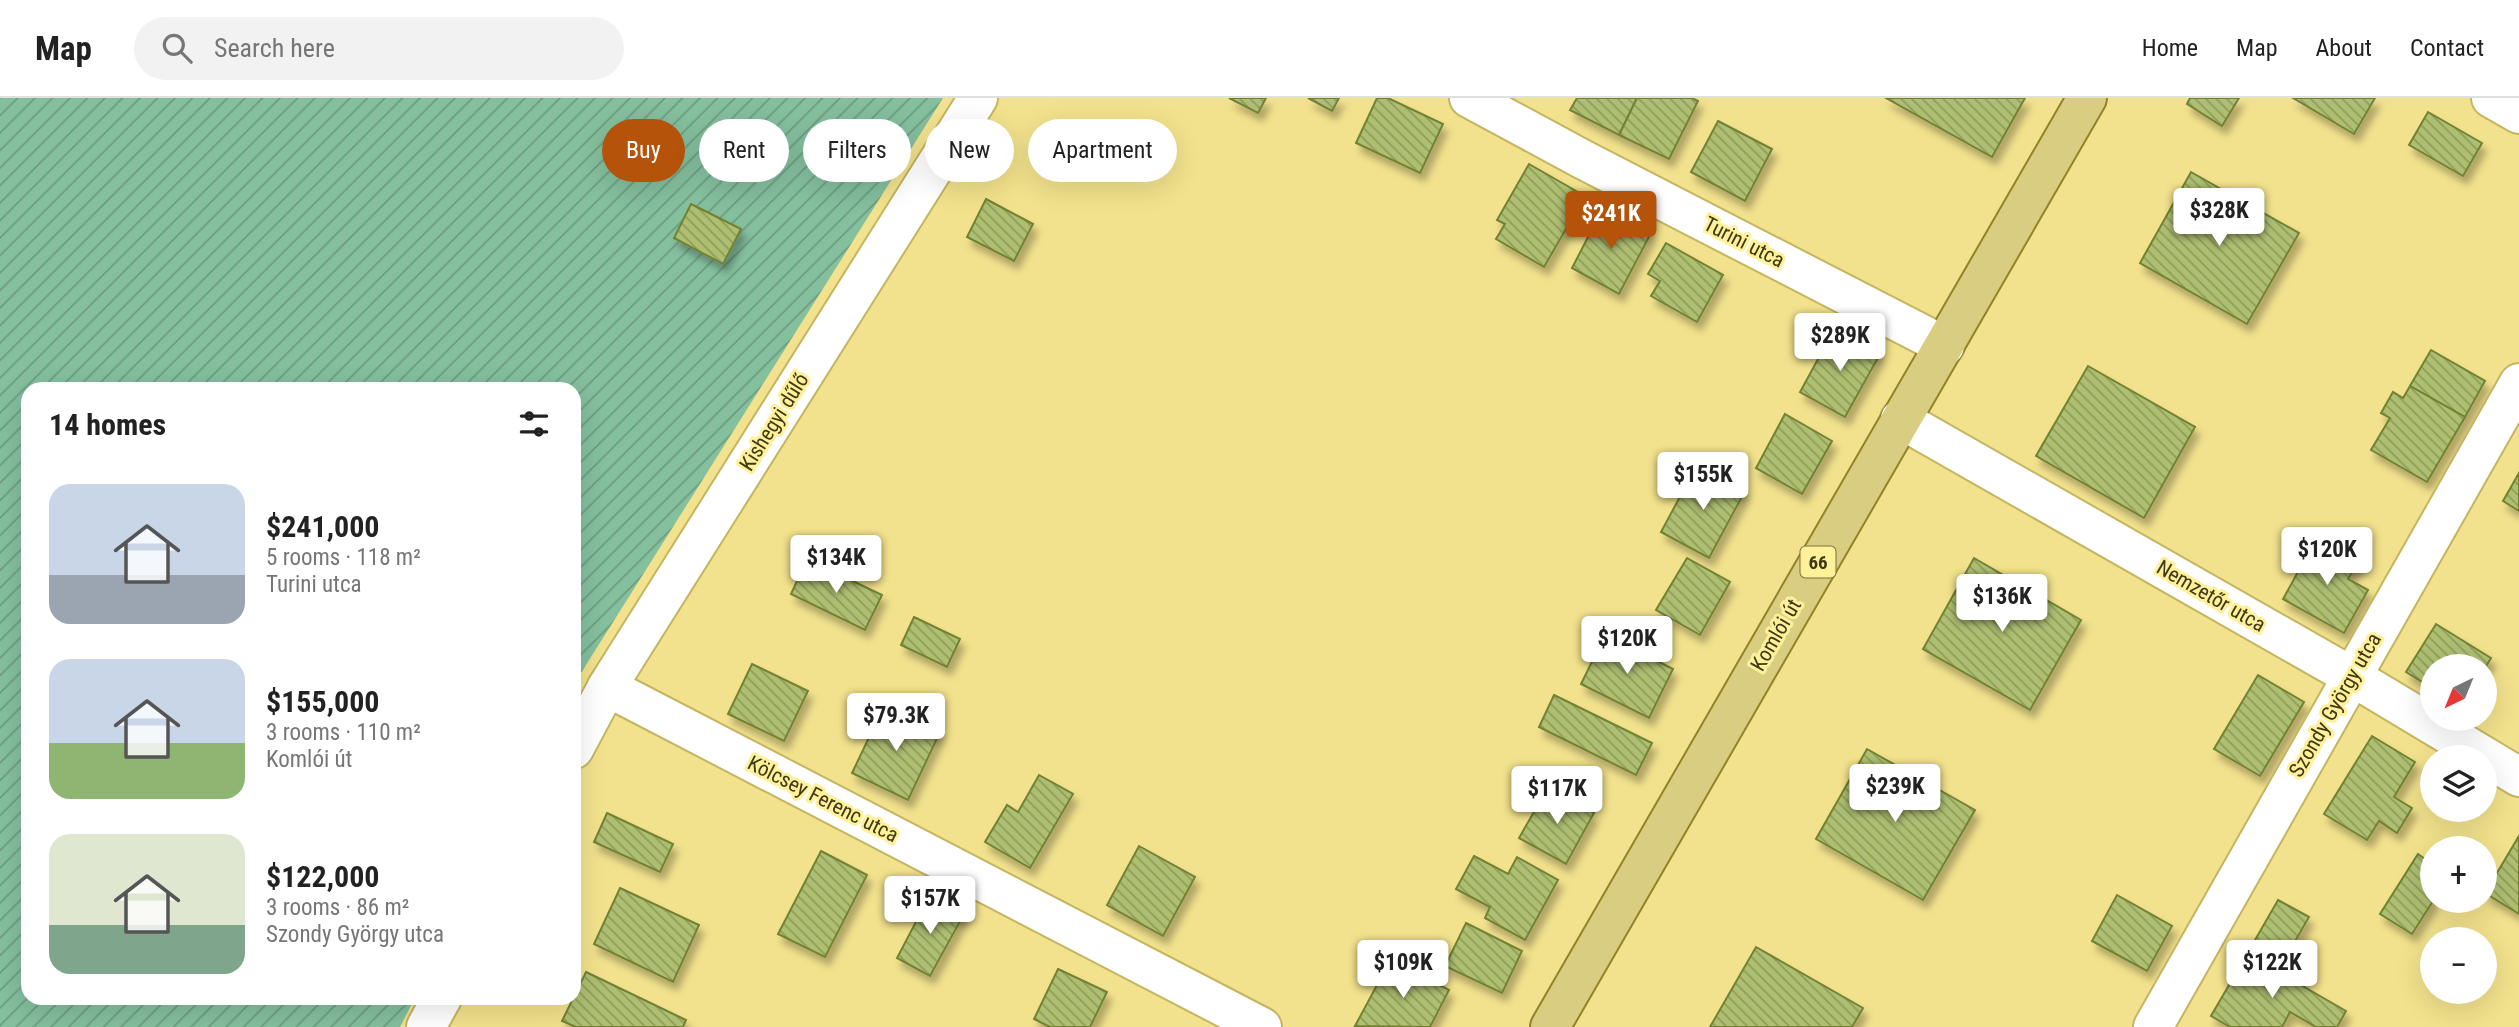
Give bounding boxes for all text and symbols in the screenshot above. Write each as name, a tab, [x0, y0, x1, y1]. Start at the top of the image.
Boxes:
search box	[134, 17, 624, 80]
text: Map	[35, 29, 92, 68]
icon: search	[158, 29, 196, 67]
text: Search here	[214, 33, 335, 63]
text: Home	[2142, 34, 2198, 62]
text: Map	[2236, 34, 2278, 62]
text: About	[2316, 34, 2372, 62]
text: Contact	[2410, 34, 2484, 62]
chip: Buy	[602, 119, 685, 182]
chip: Rent	[699, 119, 789, 182]
chip: Filters	[803, 119, 911, 182]
chip: New	[925, 119, 1014, 182]
chip: Apartment	[1028, 119, 1177, 182]
pin: $328K	[2170, 188, 2268, 248]
pin: $241K	[1562, 192, 1660, 251]
text: $328K	[2189, 197, 2249, 224]
text: $241K	[1581, 200, 1641, 227]
street label: Turini utca	[1700, 211, 1788, 273]
pin: $289K	[1791, 314, 1889, 373]
text: $289K	[1810, 322, 1870, 349]
street label: Kishegyi dűlő	[735, 369, 813, 475]
icon: filters	[515, 405, 553, 443]
text: 14 homes	[49, 407, 166, 442]
pin: $155K	[1654, 452, 1752, 512]
text: $155K	[1673, 461, 1733, 488]
text: $241,000	[266, 509, 379, 544]
icon: home	[105, 512, 189, 596]
pin: $120K	[2278, 528, 2376, 587]
pin: $134K	[787, 536, 885, 595]
text: $120K	[2297, 536, 2357, 563]
text: 5 rooms · 118 m²	[266, 544, 421, 571]
text: $134K	[806, 544, 866, 571]
road number: 66	[1800, 547, 1836, 578]
street label: Nemzetőr utca	[2152, 555, 2270, 637]
text: Turini utca	[266, 571, 362, 598]
pin: $136K	[1953, 574, 2051, 634]
text: $136K	[1972, 583, 2032, 610]
street label: Komlói út	[1746, 595, 1806, 675]
pin: $120K	[1578, 616, 1676, 676]
text: $120K	[1597, 625, 1657, 652]
street label: Szondy György utca	[2284, 629, 2386, 781]
north arrow	[2420, 654, 2497, 732]
map controls	[2420, 654, 2497, 1004]
text: $155,000	[266, 684, 379, 719]
icon: home	[105, 687, 189, 771]
pin: $79.3K	[839, 694, 953, 753]
text: $79.3K	[863, 702, 929, 729]
text: 3 rooms · 110 m²	[266, 719, 421, 746]
button: layers	[2420, 745, 2497, 822]
text: Komlói út	[266, 746, 352, 773]
street label: Kölcsey Ferenc utca	[744, 751, 902, 847]
pin: $239K	[1846, 764, 1944, 824]
pin: $117K	[1508, 766, 1606, 826]
text: $239K	[1865, 773, 1925, 800]
text: $117K	[1527, 775, 1587, 802]
button: +	[2420, 836, 2497, 913]
text: $122,000	[266, 859, 379, 894]
icon: home	[105, 862, 189, 946]
pin: $157K	[881, 876, 979, 936]
text: $157K	[900, 885, 960, 912]
text: 3 rooms · 86 m²	[266, 894, 409, 921]
text: Szondy György utca	[266, 921, 444, 948]
button: −	[2420, 927, 2497, 1004]
pin: $109K	[1354, 940, 1452, 1000]
pin: $122K	[2223, 940, 2321, 1000]
text: $109K	[1373, 949, 1433, 976]
text: $122K	[2242, 949, 2302, 976]

